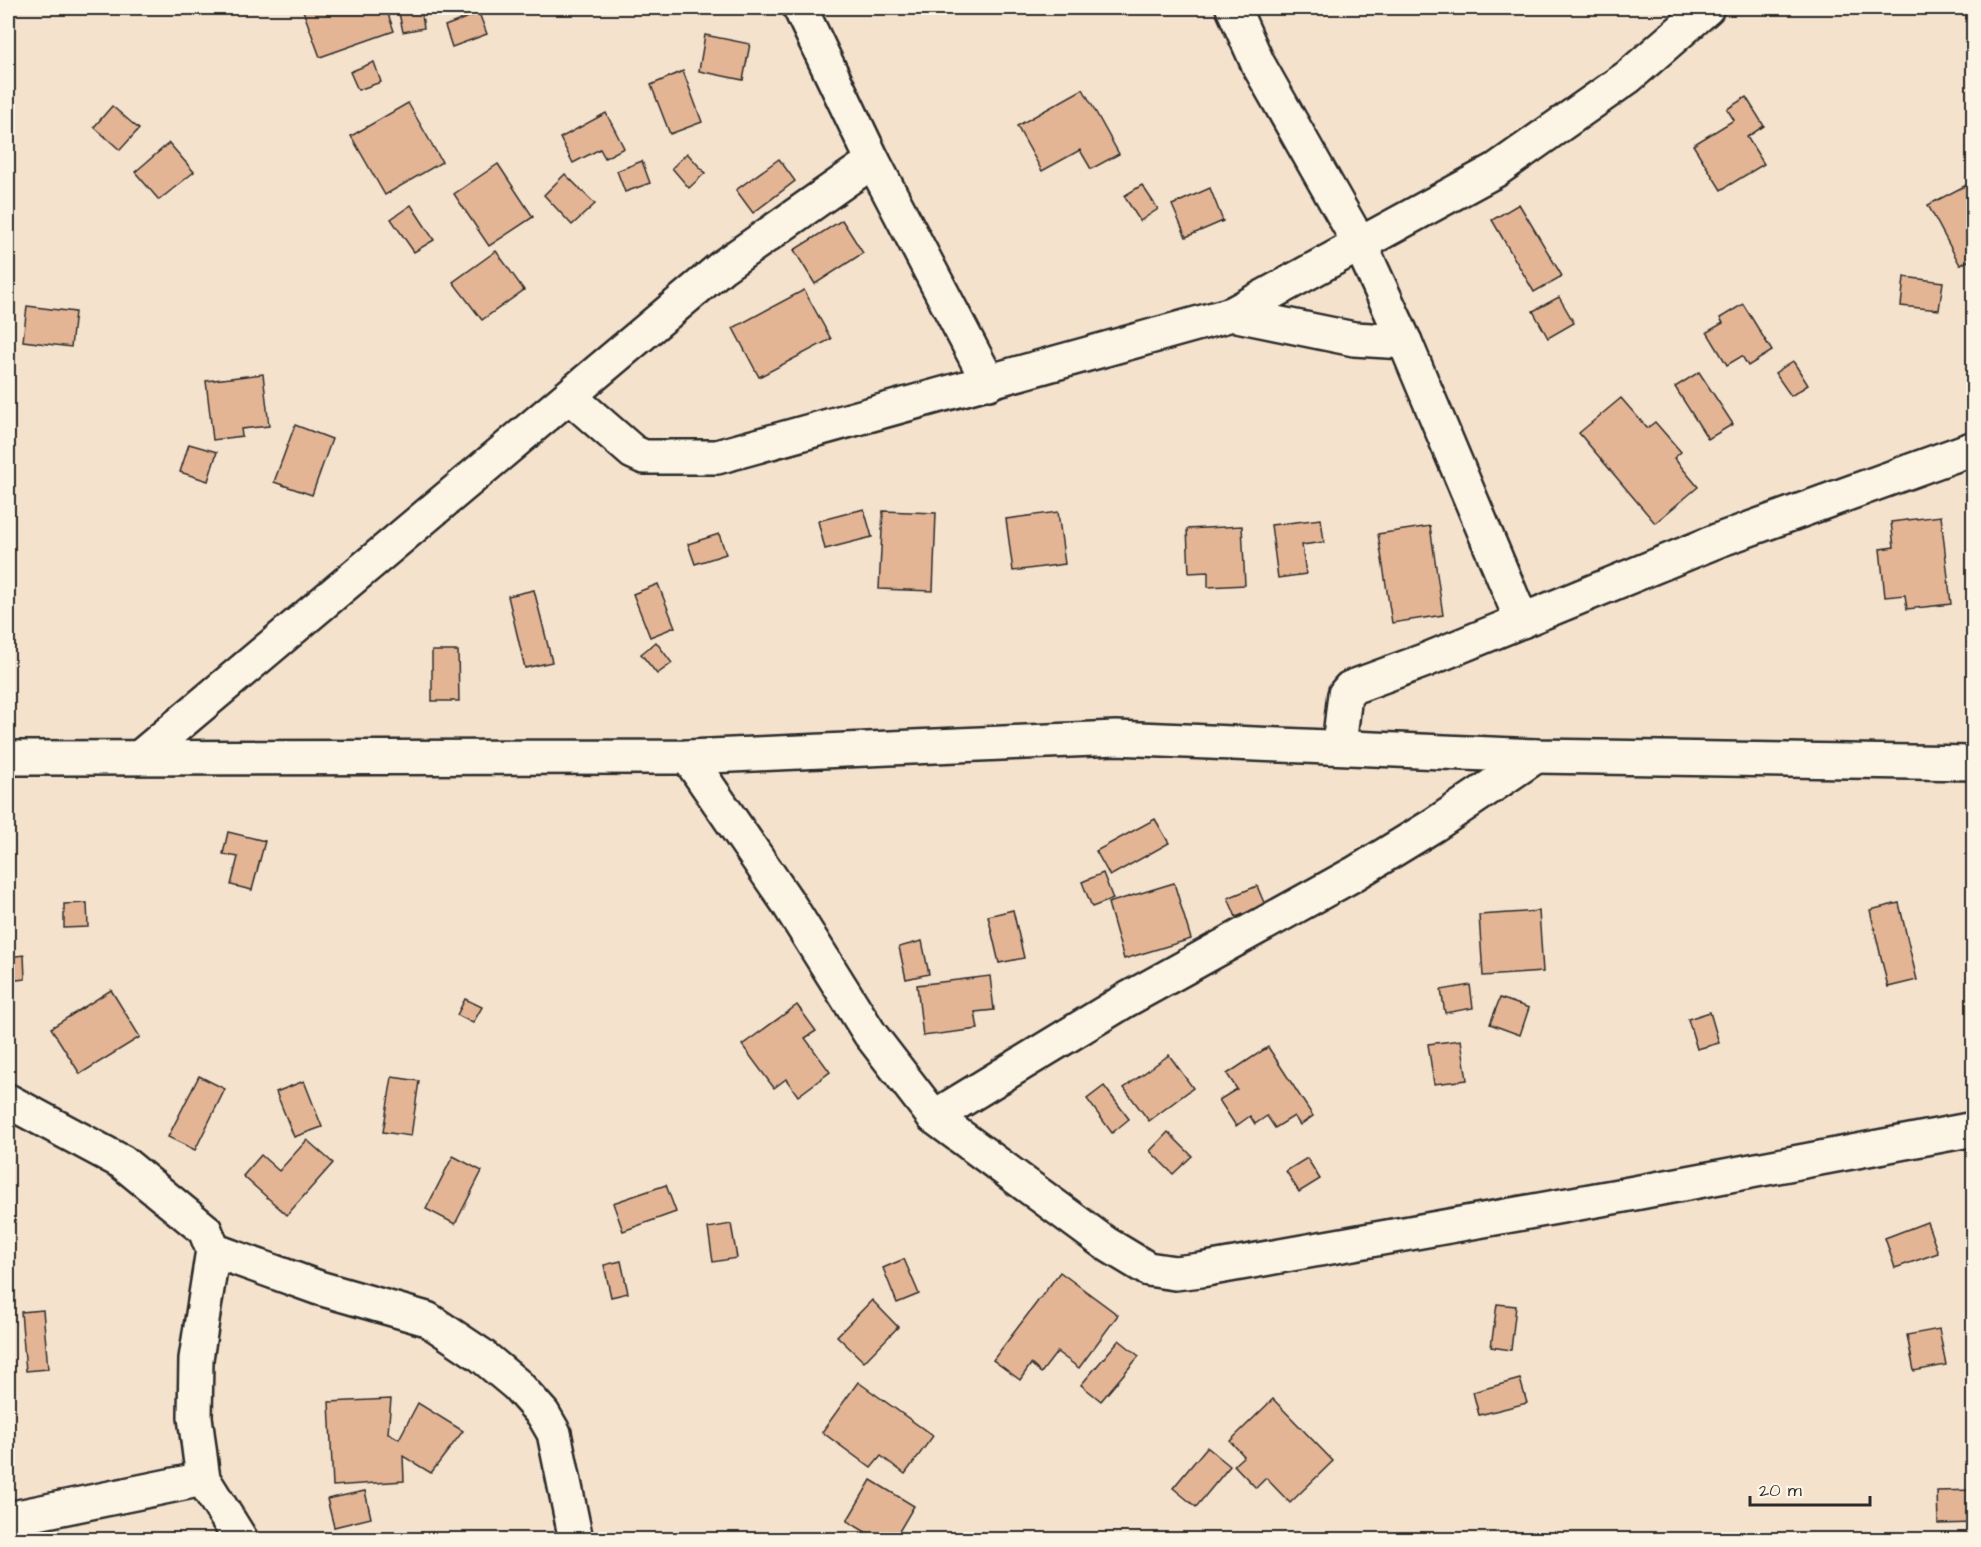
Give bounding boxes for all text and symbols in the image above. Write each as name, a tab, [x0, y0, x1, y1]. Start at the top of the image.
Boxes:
scale bar	[1750, 1469, 1870, 1507]
text: 20 m	[1759, 1478, 1802, 1503]

